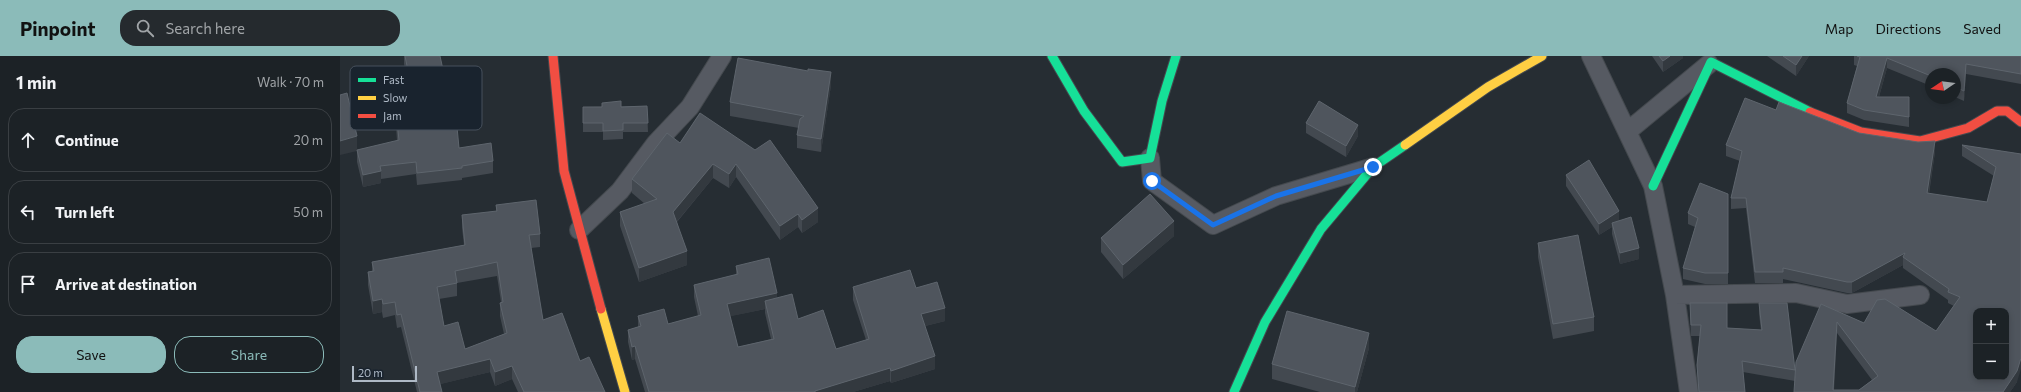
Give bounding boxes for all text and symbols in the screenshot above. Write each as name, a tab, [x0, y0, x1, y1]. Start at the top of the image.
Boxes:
search box	[120, 10, 400, 46]
text: Pinpoint	[20, 17, 96, 40]
icon: search	[134, 17, 156, 39]
text: Search here	[166, 19, 245, 37]
text: Map	[1825, 20, 1854, 37]
text: Directions	[1876, 20, 1941, 37]
text: Saved	[1963, 20, 2001, 37]
legend	[350, 66, 482, 130]
north arrow	[1925, 68, 1961, 104]
text: 1 min	[16, 72, 56, 93]
text: Fast	[383, 73, 405, 86]
text: Walk · 70 m	[257, 74, 324, 90]
text: Slow	[383, 91, 408, 104]
text: Jam	[383, 109, 402, 123]
icon: ahead	[17, 129, 39, 151]
text: Continue	[55, 131, 119, 149]
text: 20 m	[294, 132, 323, 148]
route end	[1364, 158, 1382, 176]
route start	[1143, 172, 1161, 190]
icon: left	[17, 201, 39, 223]
text: Turn left	[55, 203, 114, 221]
text: 50 m	[293, 204, 323, 220]
icon: arrive	[17, 273, 39, 295]
text: Arrive at destination	[55, 275, 197, 293]
map controls	[1973, 308, 2009, 380]
button: +	[1973, 308, 2009, 344]
button: Save	[16, 336, 166, 373]
button: Share	[174, 336, 324, 373]
button: −	[1973, 344, 2009, 380]
scale bar	[352, 364, 417, 383]
text: 20 m	[358, 366, 383, 379]

